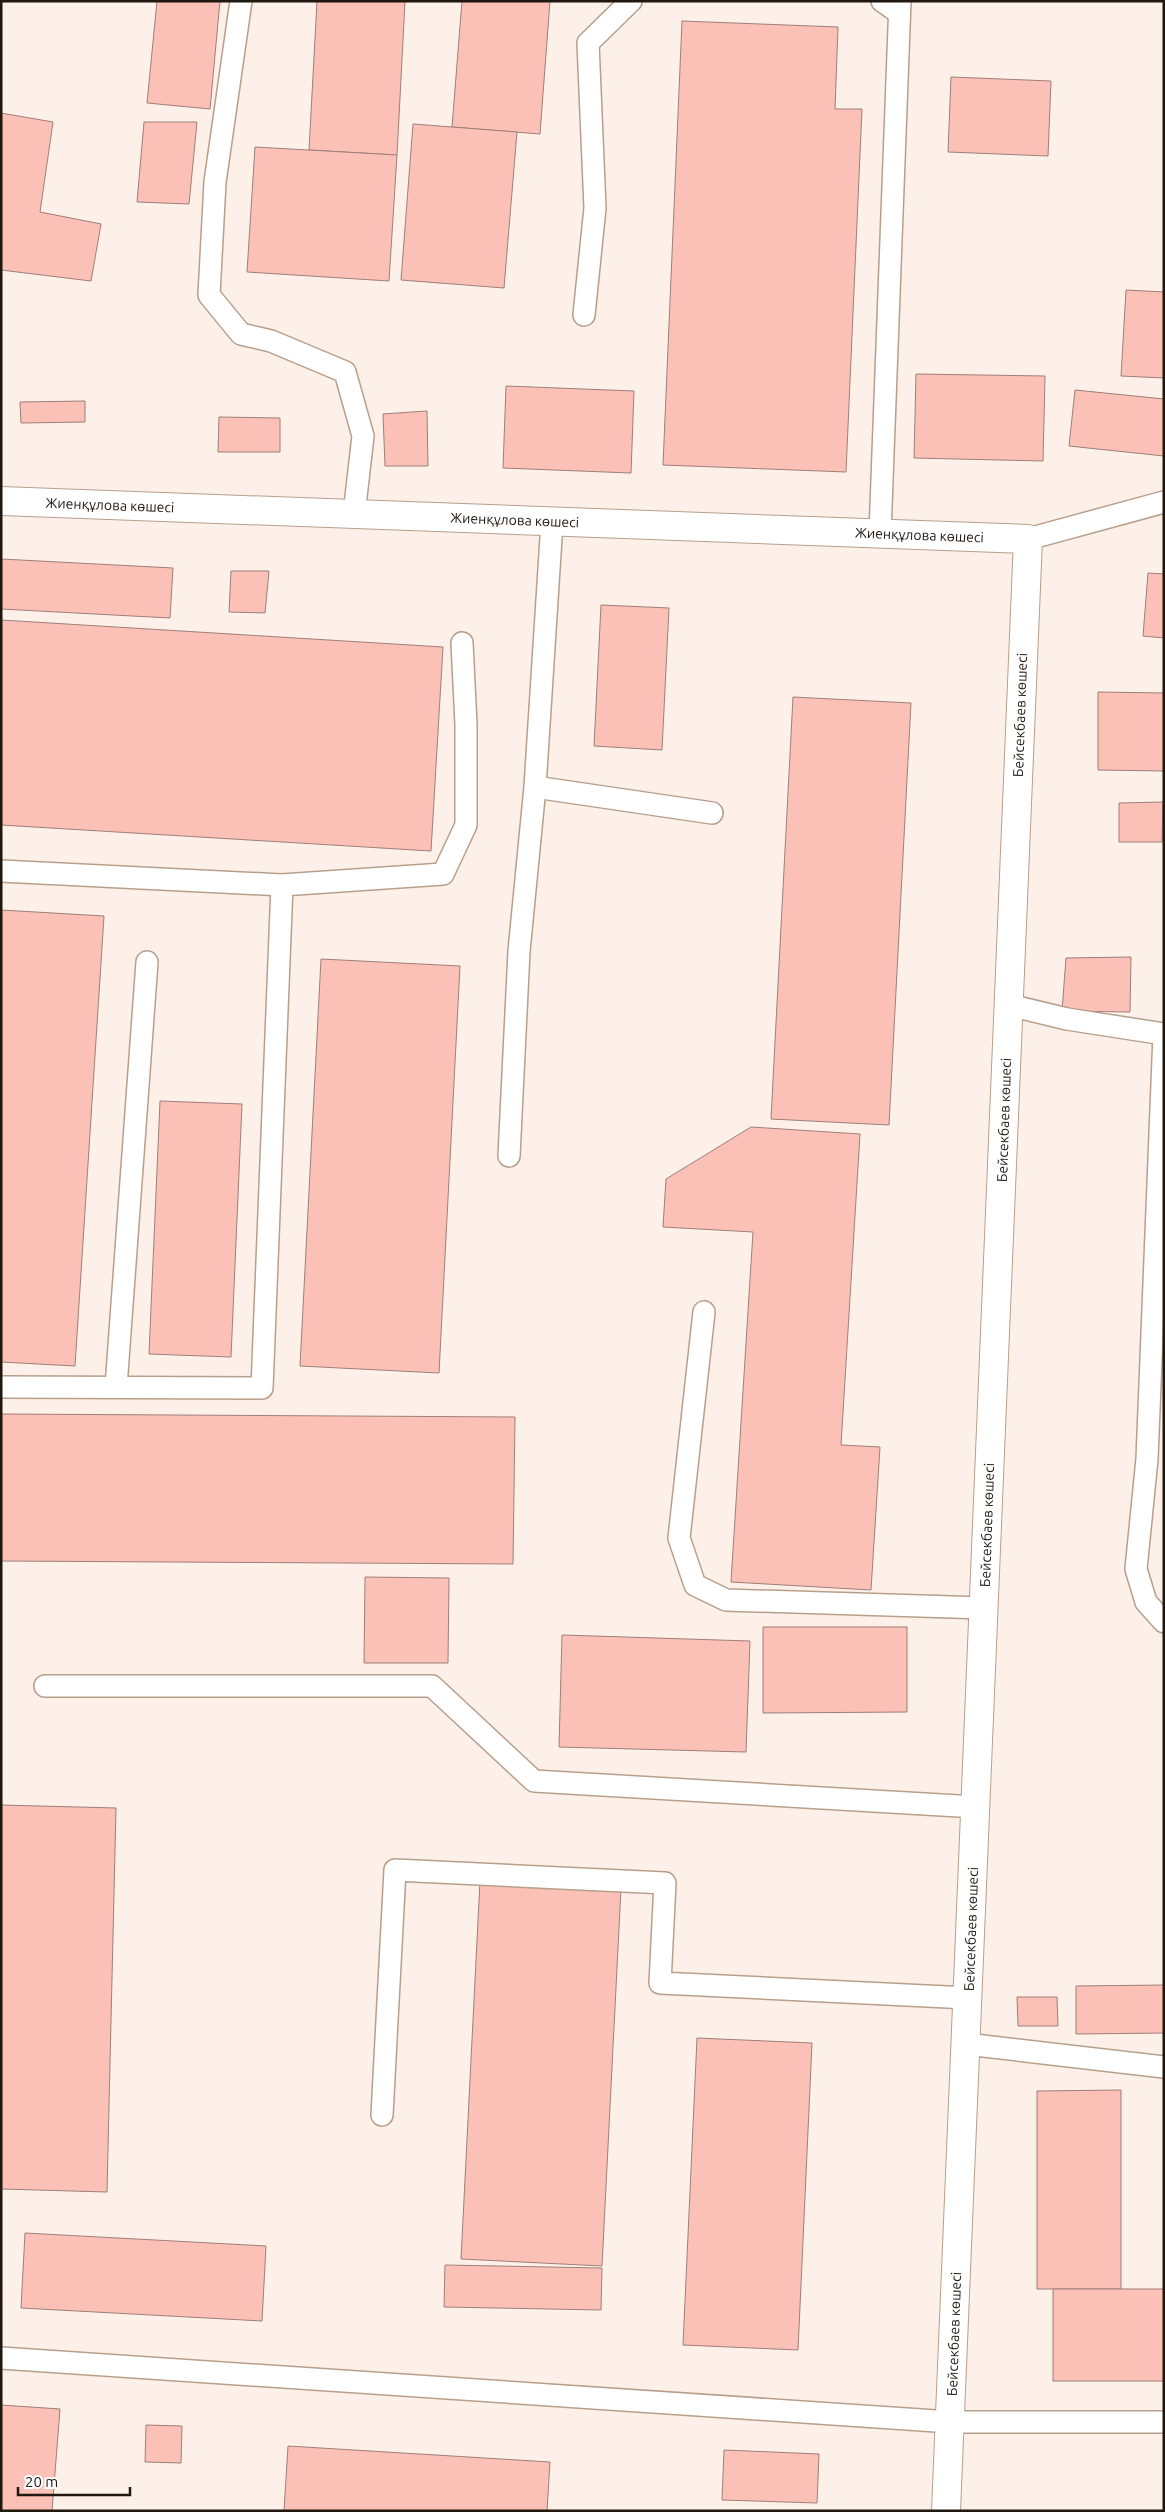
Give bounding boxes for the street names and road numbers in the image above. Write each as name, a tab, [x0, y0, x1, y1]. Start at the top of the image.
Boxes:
street label: Жиенқұлова көшесі	[45, 495, 175, 515]
street label: Жиенқұлова көшесі	[450, 510, 579, 530]
street label: Жиенқұлова көшесі	[855, 525, 984, 545]
street label: Бейсекбаев көшесі	[1010, 653, 1030, 777]
street label: Бейсекбаев көшесі	[994, 1058, 1014, 1182]
street label: Бейсекбаев көшесі	[977, 1463, 997, 1587]
street label: Бейсекбаев көшесі	[961, 1867, 981, 1991]
street label: Бейсекбаев көшесі	[944, 2272, 964, 2396]

